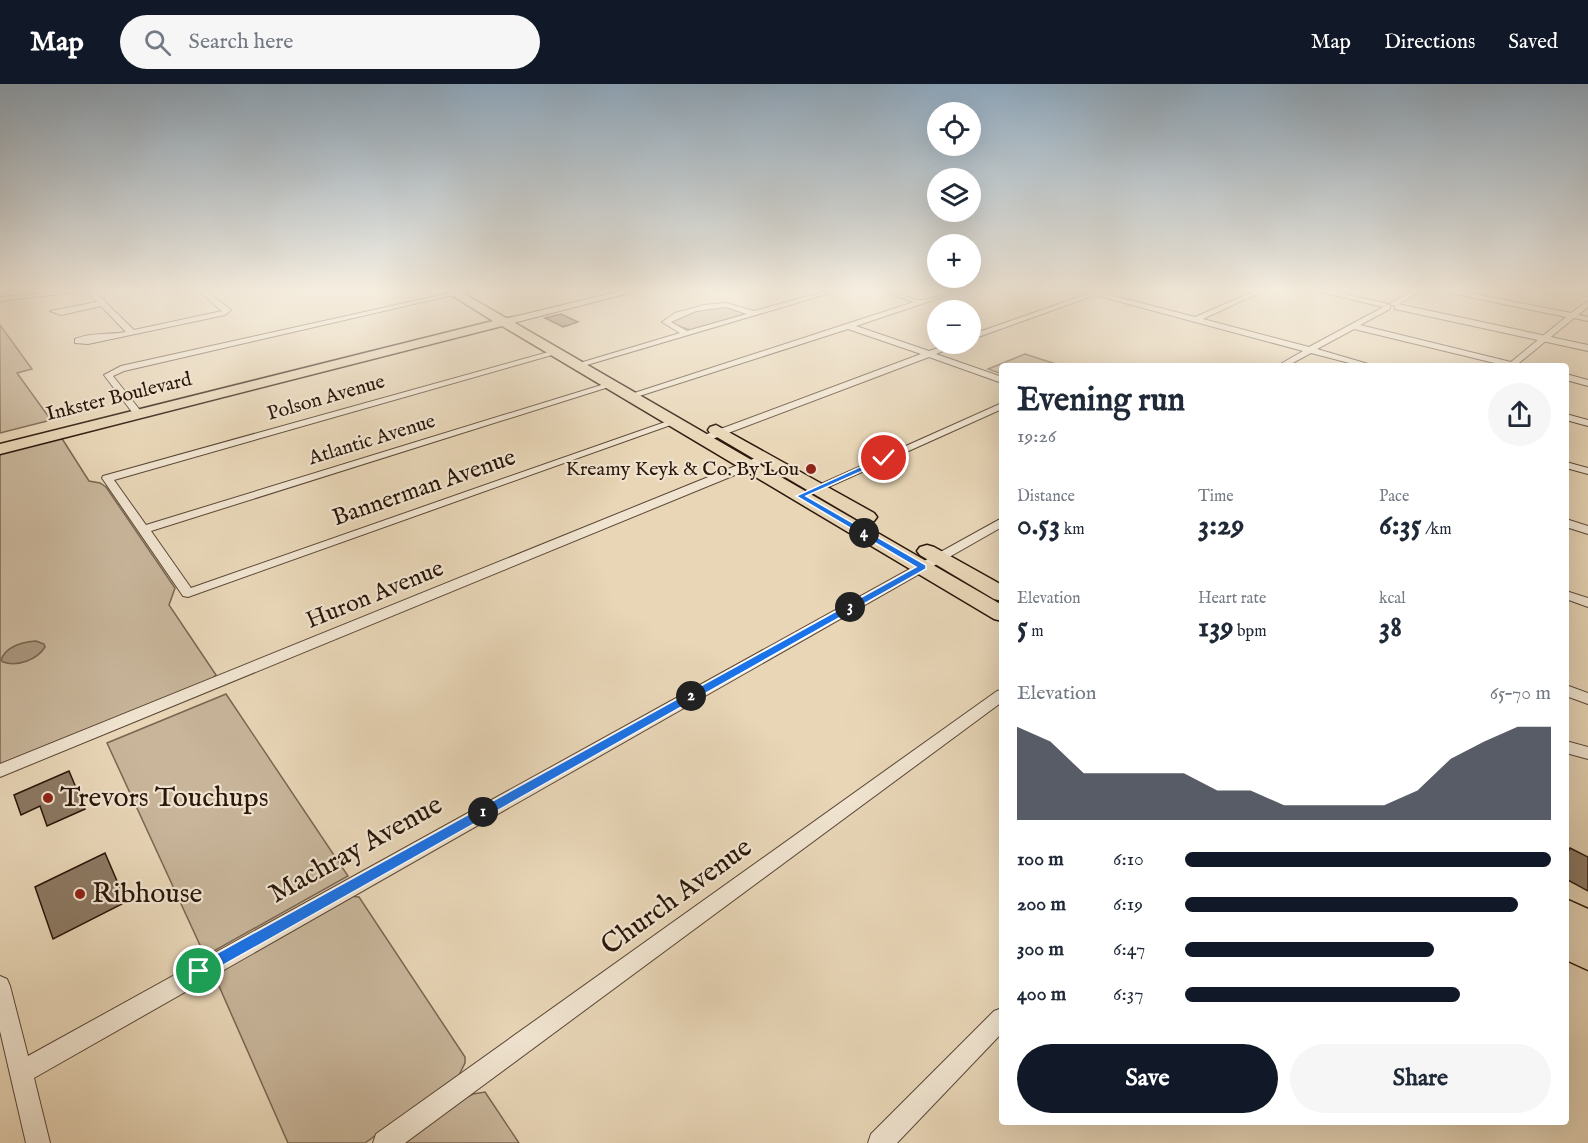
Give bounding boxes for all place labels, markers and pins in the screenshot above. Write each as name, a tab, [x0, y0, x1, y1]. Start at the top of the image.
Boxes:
pin	[858, 432, 909, 483]
place label: Kreamy Keyk & Co. By Lou	[566, 457, 799, 482]
marker: Kreamy Keyk & Co. By Lou	[804, 462, 818, 476]
pin: 4	[849, 518, 879, 548]
pin: 3	[835, 592, 865, 622]
pin: 2	[676, 681, 706, 711]
place label: Trevors Touchups	[60, 781, 268, 816]
marker: Trevors Touchups	[41, 791, 55, 805]
pin: 1	[468, 797, 498, 827]
place label: Ribhouse	[92, 877, 203, 912]
marker: Ribhouse	[73, 887, 87, 901]
pin	[173, 945, 224, 996]

